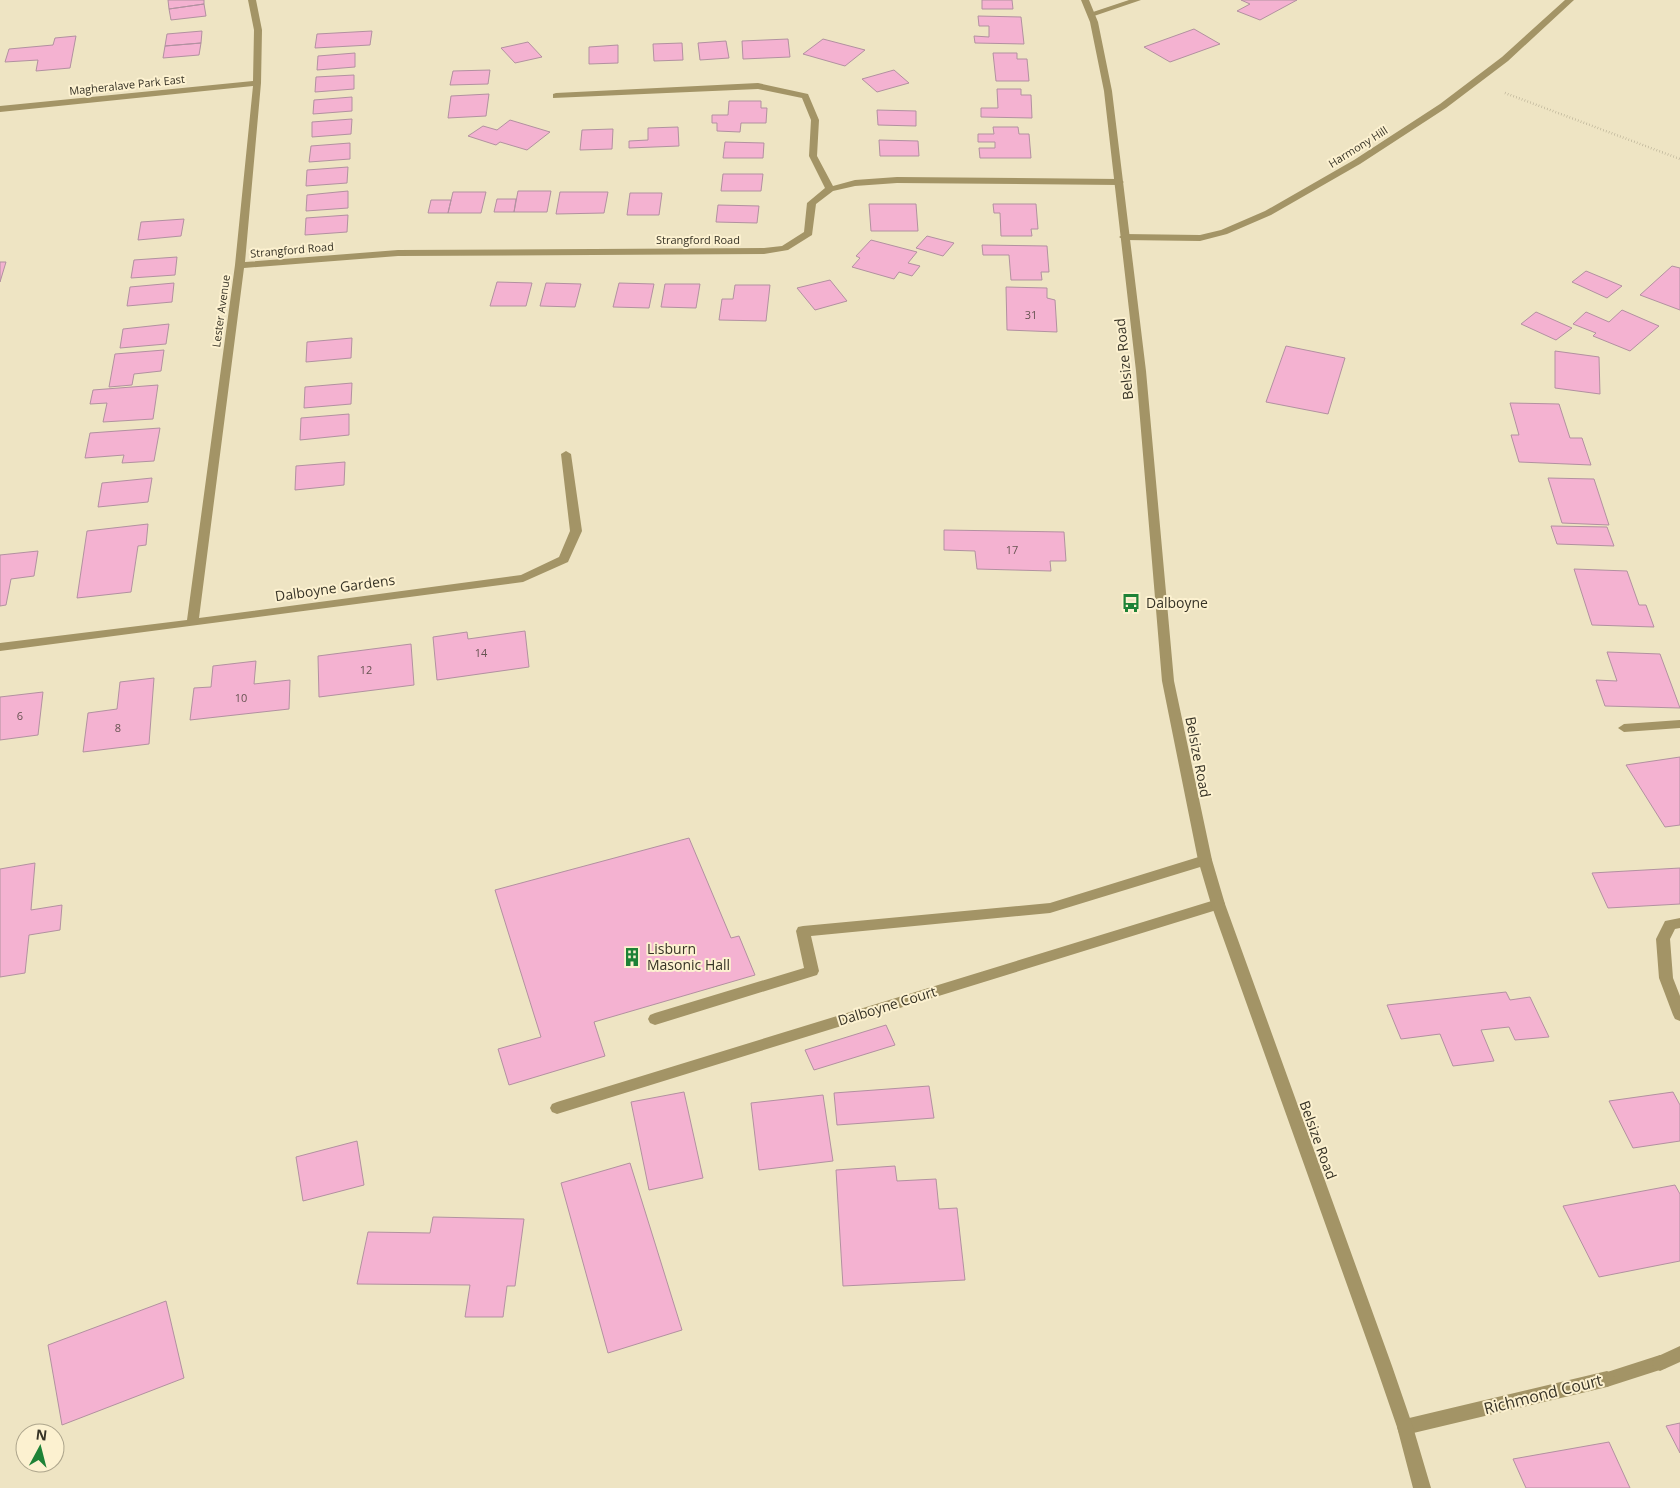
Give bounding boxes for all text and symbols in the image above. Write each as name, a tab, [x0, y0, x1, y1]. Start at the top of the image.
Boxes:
street label: Magheralave Park East	[68, 71, 186, 98]
street label: Harmony Hill	[1325, 122, 1390, 171]
street label: Strangford Road	[656, 232, 740, 247]
street label: Strangford Road	[249, 238, 334, 261]
street label: Lester Avenue	[208, 274, 233, 348]
house number: 31	[1025, 307, 1037, 322]
street label: Belsize Road	[1110, 317, 1137, 401]
house number: 17	[1006, 542, 1018, 557]
street label: Dalboyne Gardens	[274, 570, 396, 605]
bus stop icon: Dalboyne	[1120, 592, 1142, 614]
place label: Dalboyne	[1146, 593, 1208, 612]
house number: 14	[475, 645, 488, 660]
house number: 12	[360, 662, 372, 677]
house number: 10	[235, 690, 247, 705]
house number: 6	[17, 708, 23, 723]
street label: Belsize Road	[1181, 715, 1216, 799]
house number: 8	[115, 720, 121, 735]
place label: Lisburn Masonic Hall	[647, 939, 730, 974]
building icon: Lisburn Masonic Hall	[621, 946, 643, 968]
street label: Dalboyne Court	[835, 982, 938, 1030]
street label: Belsize Road	[1295, 1098, 1341, 1182]
street label: Richmond Court	[1481, 1369, 1605, 1419]
north arrow	[15, 1423, 65, 1473]
text: N	[35, 1424, 48, 1445]

